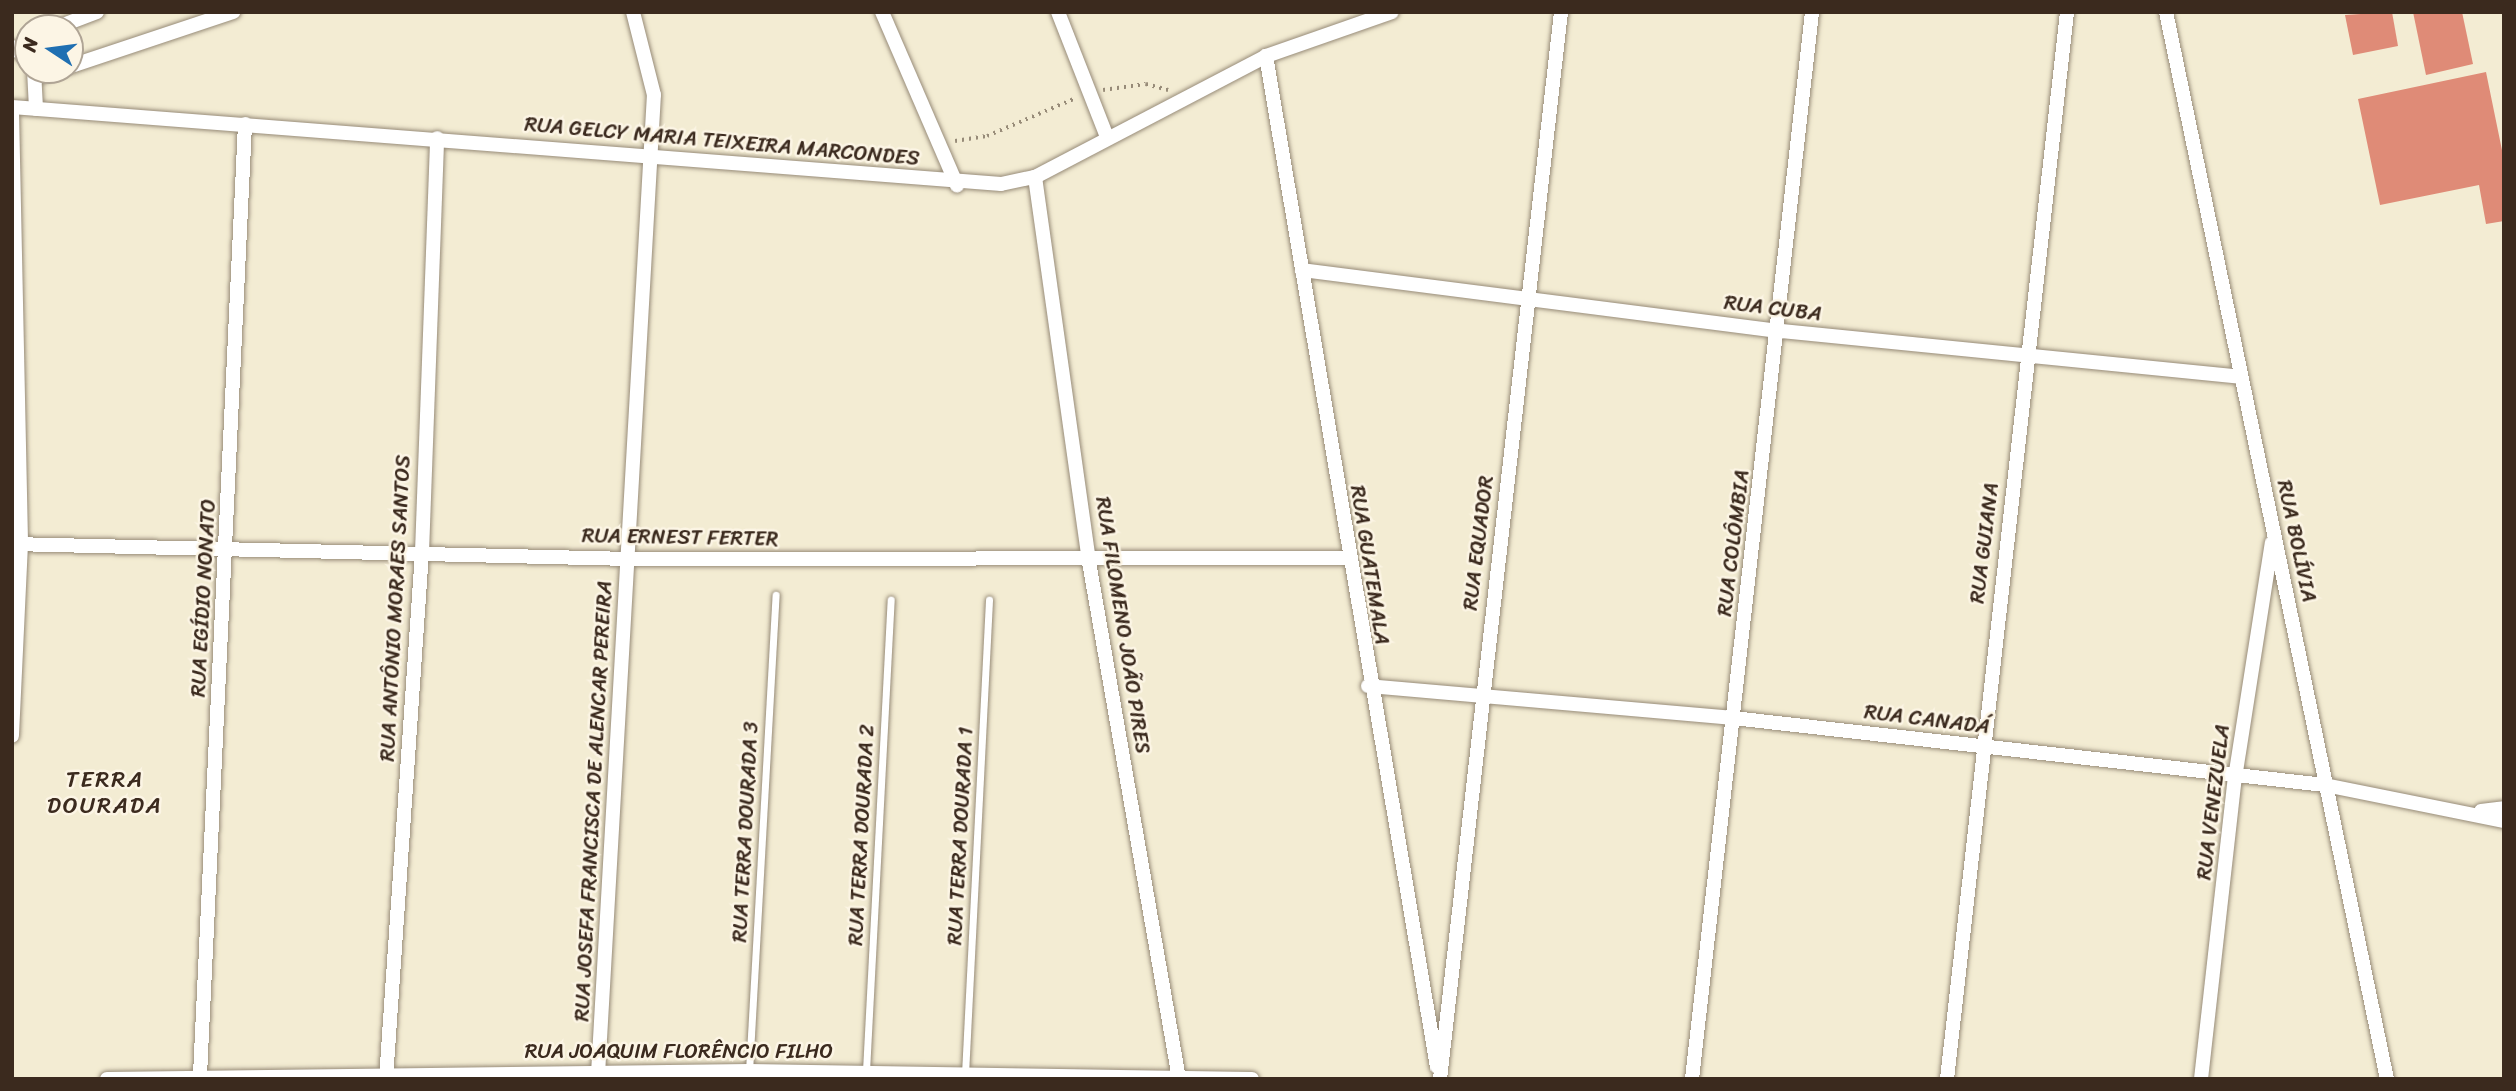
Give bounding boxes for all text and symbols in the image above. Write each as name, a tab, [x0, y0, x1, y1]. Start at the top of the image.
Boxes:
north arrow	[14, 14, 84, 84]
text: N	[12, 34, 48, 55]
street label: RUA GELCY MARIA TEIXEIRA MARCONDES	[525, 111, 919, 171]
street label: RUA CUBA	[1722, 289, 1824, 327]
street label: RUA ANTÔNIO MORAES SANTOS	[375, 456, 415, 760]
street label: RUA COLÔMBIA	[1712, 469, 1754, 617]
street label: RUA EQUADOR	[1457, 474, 1499, 612]
street label: RUA BOLÍVIA	[2272, 479, 2322, 603]
street label: RUA GUIANA	[1964, 482, 2004, 604]
street label: RUA GUATEMALA	[1345, 483, 1395, 647]
street label: RUA FILOMENO JOÃO PIRES	[1090, 493, 1156, 757]
street label: RUA EGÍDIO NONATO	[185, 499, 221, 697]
street label: RUA ERNEST FERTER	[583, 523, 777, 551]
street label: RUA JOSEFA FRANCISCA DE ALENCAR PEREIRA	[569, 578, 617, 1024]
street label: RUA CANADÁ	[1863, 699, 1991, 739]
street label: RUA TERRA DOURADA 3	[727, 720, 763, 944]
street label: RUA TERRA DOURADA 2	[843, 723, 879, 947]
street label: RUA VENEZUELA	[2191, 724, 2235, 880]
street label: RUA TERRA DOURADA 1	[942, 726, 978, 946]
district label: TERRA DOURADA	[48, 766, 162, 820]
street label: RUA JOAQUIM FLORÊNCIO FILHO	[524, 1038, 834, 1064]

